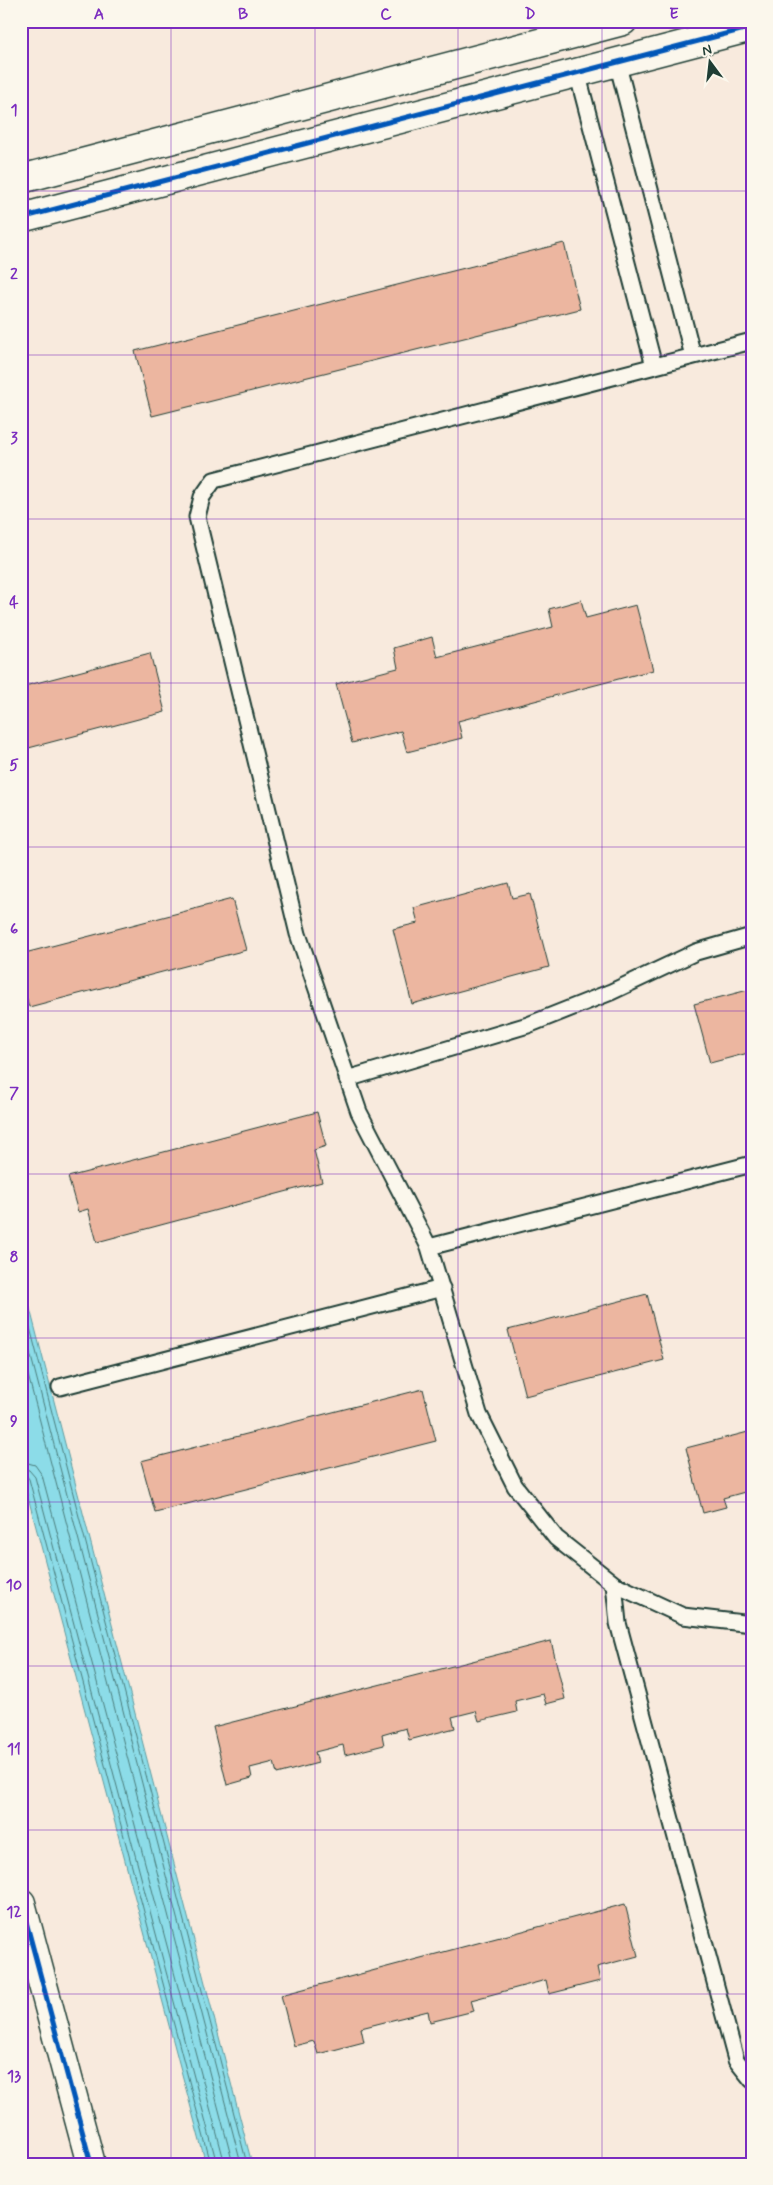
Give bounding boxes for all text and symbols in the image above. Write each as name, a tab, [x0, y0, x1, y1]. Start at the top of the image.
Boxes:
text: A	[94, 4, 104, 25]
text: B	[238, 4, 248, 25]
text: C	[380, 4, 392, 25]
text: D	[524, 4, 536, 25]
text: E	[669, 4, 679, 25]
north arrow	[686, 38, 736, 88]
text: N	[700, 41, 714, 60]
text: 1	[10, 100, 18, 121]
text: 2	[10, 264, 18, 285]
text: 3	[10, 428, 18, 449]
text: 4	[9, 592, 19, 613]
text: 5	[9, 755, 19, 776]
text: 6	[10, 919, 18, 940]
text: 7	[9, 1083, 19, 1104]
text: 8	[9, 1247, 19, 1268]
text: 9	[10, 1411, 18, 1432]
text: 10	[6, 1575, 22, 1596]
text: 11	[7, 1739, 21, 1760]
text: 12	[6, 1902, 22, 1923]
text: 13	[7, 2066, 21, 2087]

